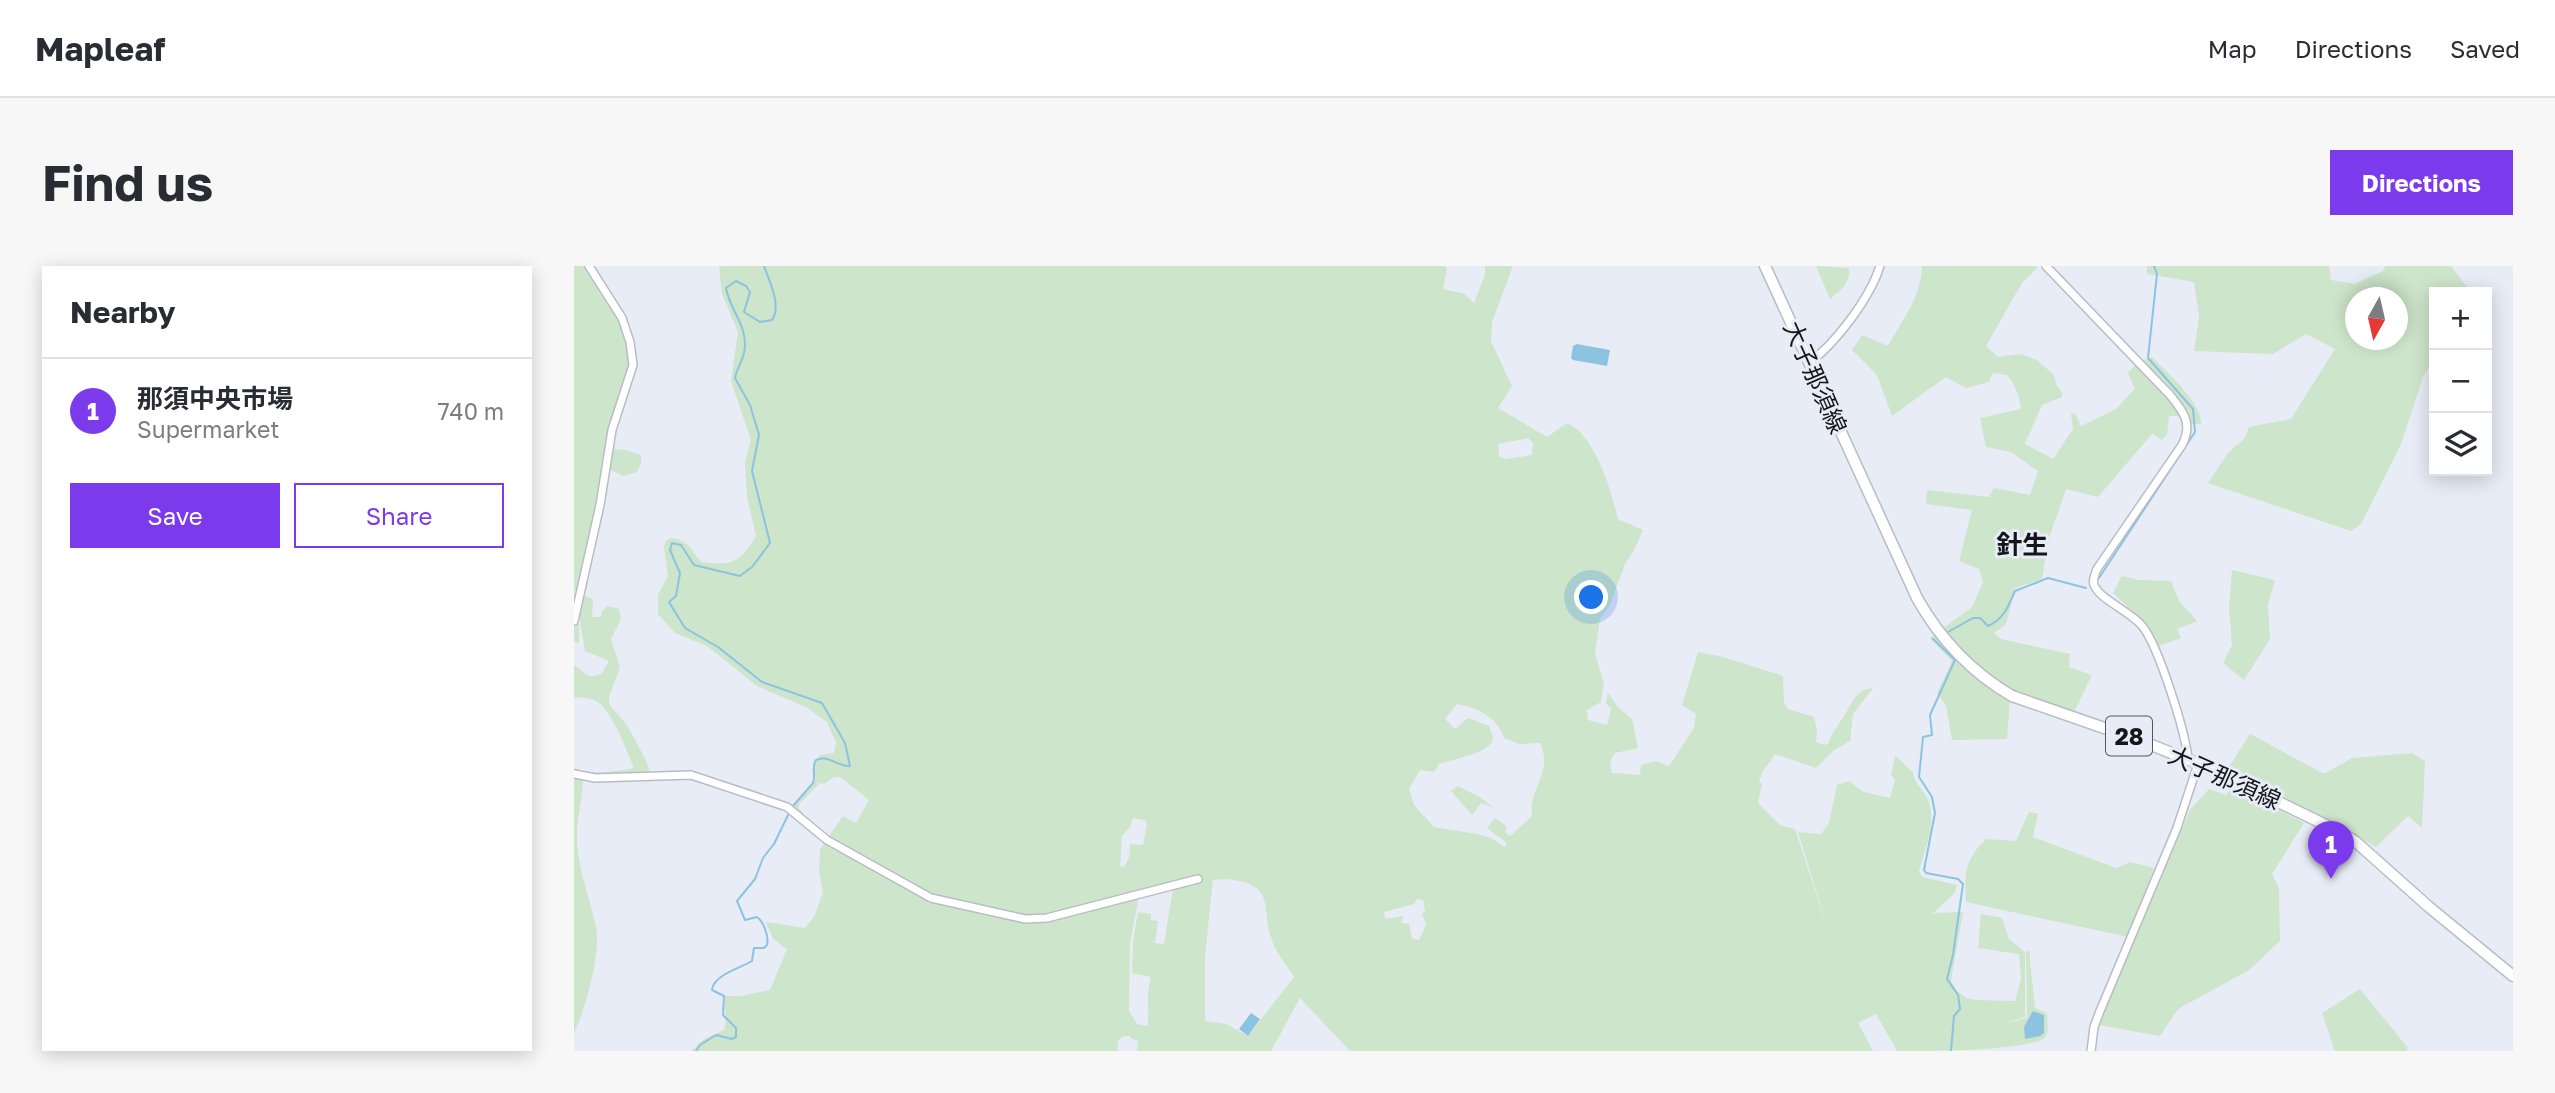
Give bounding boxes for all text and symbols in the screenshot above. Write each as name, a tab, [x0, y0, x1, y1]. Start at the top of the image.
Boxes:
text: Mapleaf	[35, 29, 165, 68]
text: Map	[2208, 34, 2257, 63]
text: Directions	[2295, 34, 2412, 63]
text: Saved	[2450, 34, 2520, 63]
button: Directions	[2330, 150, 2513, 215]
text: Find us	[42, 153, 213, 212]
north arrow	[2345, 287, 2408, 350]
map controls	[2429, 287, 2492, 476]
button: +	[2429, 287, 2492, 350]
text: Nearby	[70, 294, 175, 330]
street label: 大子那須線	[1778, 316, 1854, 438]
button: −	[2429, 350, 2492, 413]
text: 那須中央市場	[137, 383, 293, 414]
text: 1	[87, 397, 99, 425]
text: 740 m	[437, 397, 504, 425]
button: layers	[2429, 413, 2492, 476]
text: Supermarket	[137, 415, 280, 443]
button: Save	[70, 483, 280, 548]
button: Share	[294, 483, 504, 548]
district label: 針生	[1996, 529, 2048, 560]
your location	[1574, 580, 1608, 614]
road number: 28	[2106, 716, 2152, 756]
street label: 大子那須線	[2164, 739, 2286, 815]
pin: 1	[2308, 821, 2354, 879]

